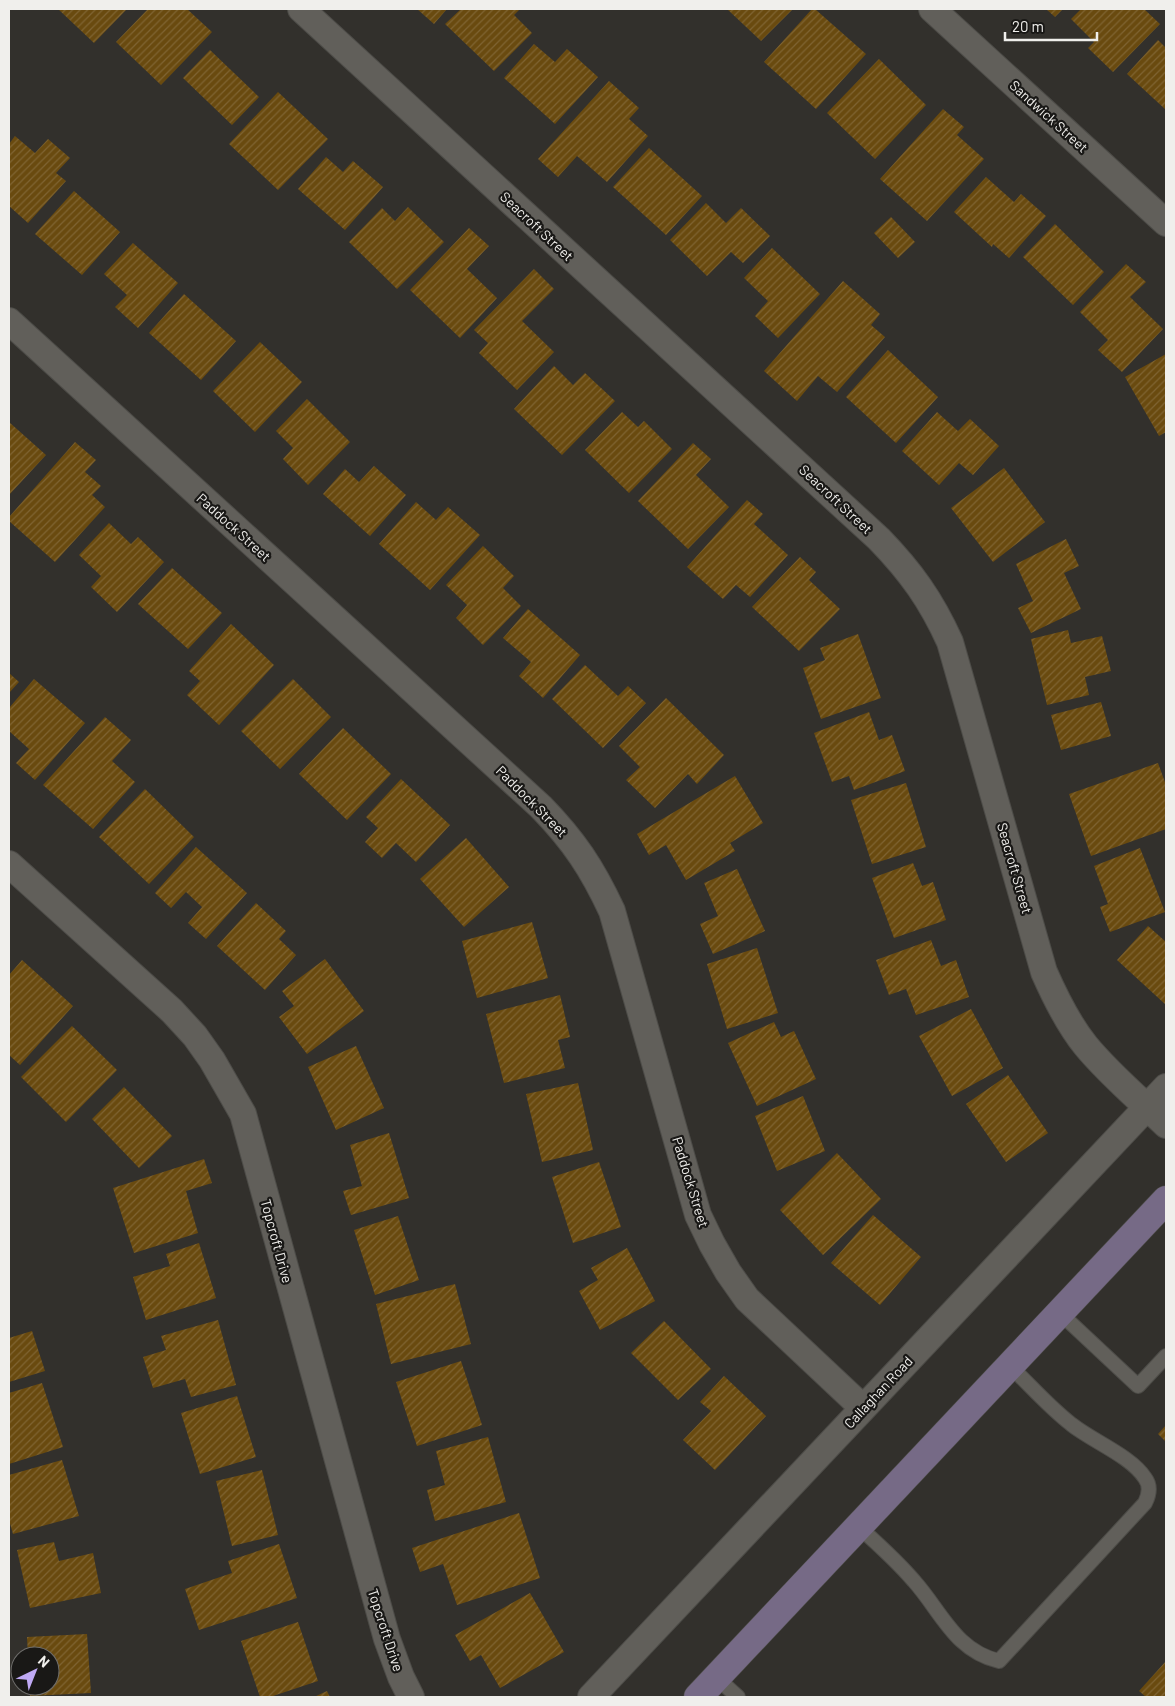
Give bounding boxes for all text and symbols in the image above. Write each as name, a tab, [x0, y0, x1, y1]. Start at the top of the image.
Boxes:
scale bar	[1005, 10, 1098, 42]
text: 20 m	[1012, 17, 1044, 35]
street label: Sandwick Street	[1006, 76, 1092, 156]
street label: Seacroft Street	[497, 188, 577, 264]
street label: Seacroft Street	[796, 461, 876, 537]
street label: Paddock Street	[194, 489, 274, 565]
street label: Paddock Street	[493, 762, 571, 840]
street label: Seacroft Street	[994, 821, 1036, 915]
street label: Paddock Street	[669, 1135, 713, 1229]
street label: Topcroft Drive	[258, 1197, 296, 1285]
street label: Callaghan Road	[840, 1352, 916, 1432]
street label: Topcroft Drive	[365, 1586, 407, 1674]
north arrow	[10, 1646, 60, 1696]
text: N	[35, 1652, 53, 1671]

